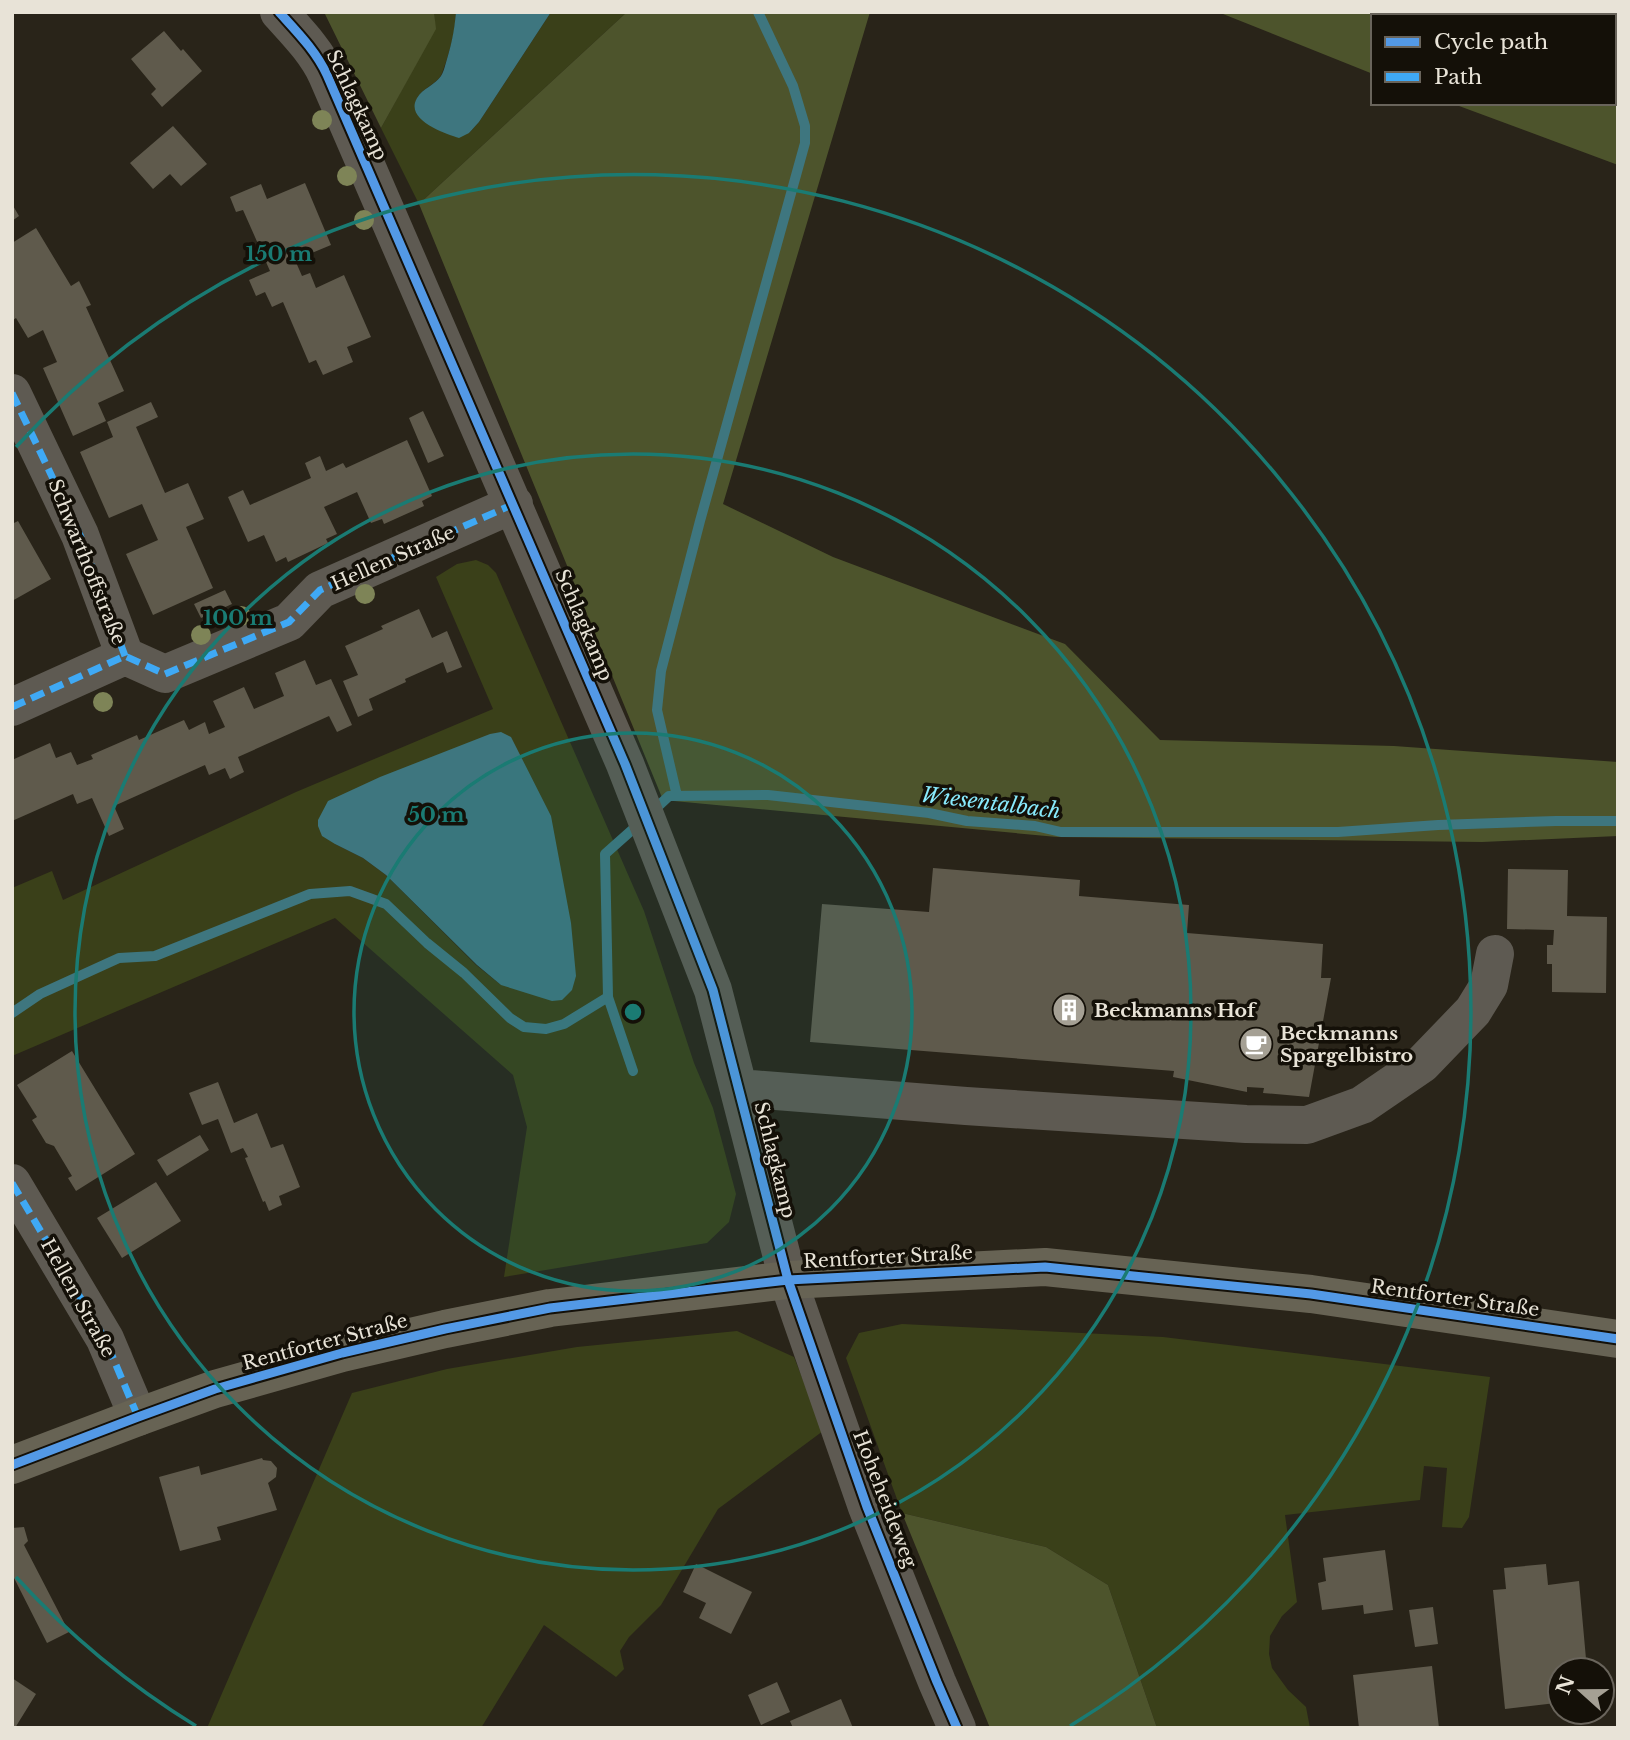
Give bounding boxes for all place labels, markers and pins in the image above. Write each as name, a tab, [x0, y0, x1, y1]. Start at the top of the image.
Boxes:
building icon: Beckmanns Hof	[1050, 991, 1088, 1029]
place label: Beckmanns Hof	[1094, 999, 1258, 1022]
centre of rings	[621, 1000, 645, 1024]
place label: Beckmanns Spargelbistro	[1280, 1022, 1413, 1067]
cafe icon: Beckmanns Spargelbistro	[1237, 1025, 1275, 1063]

